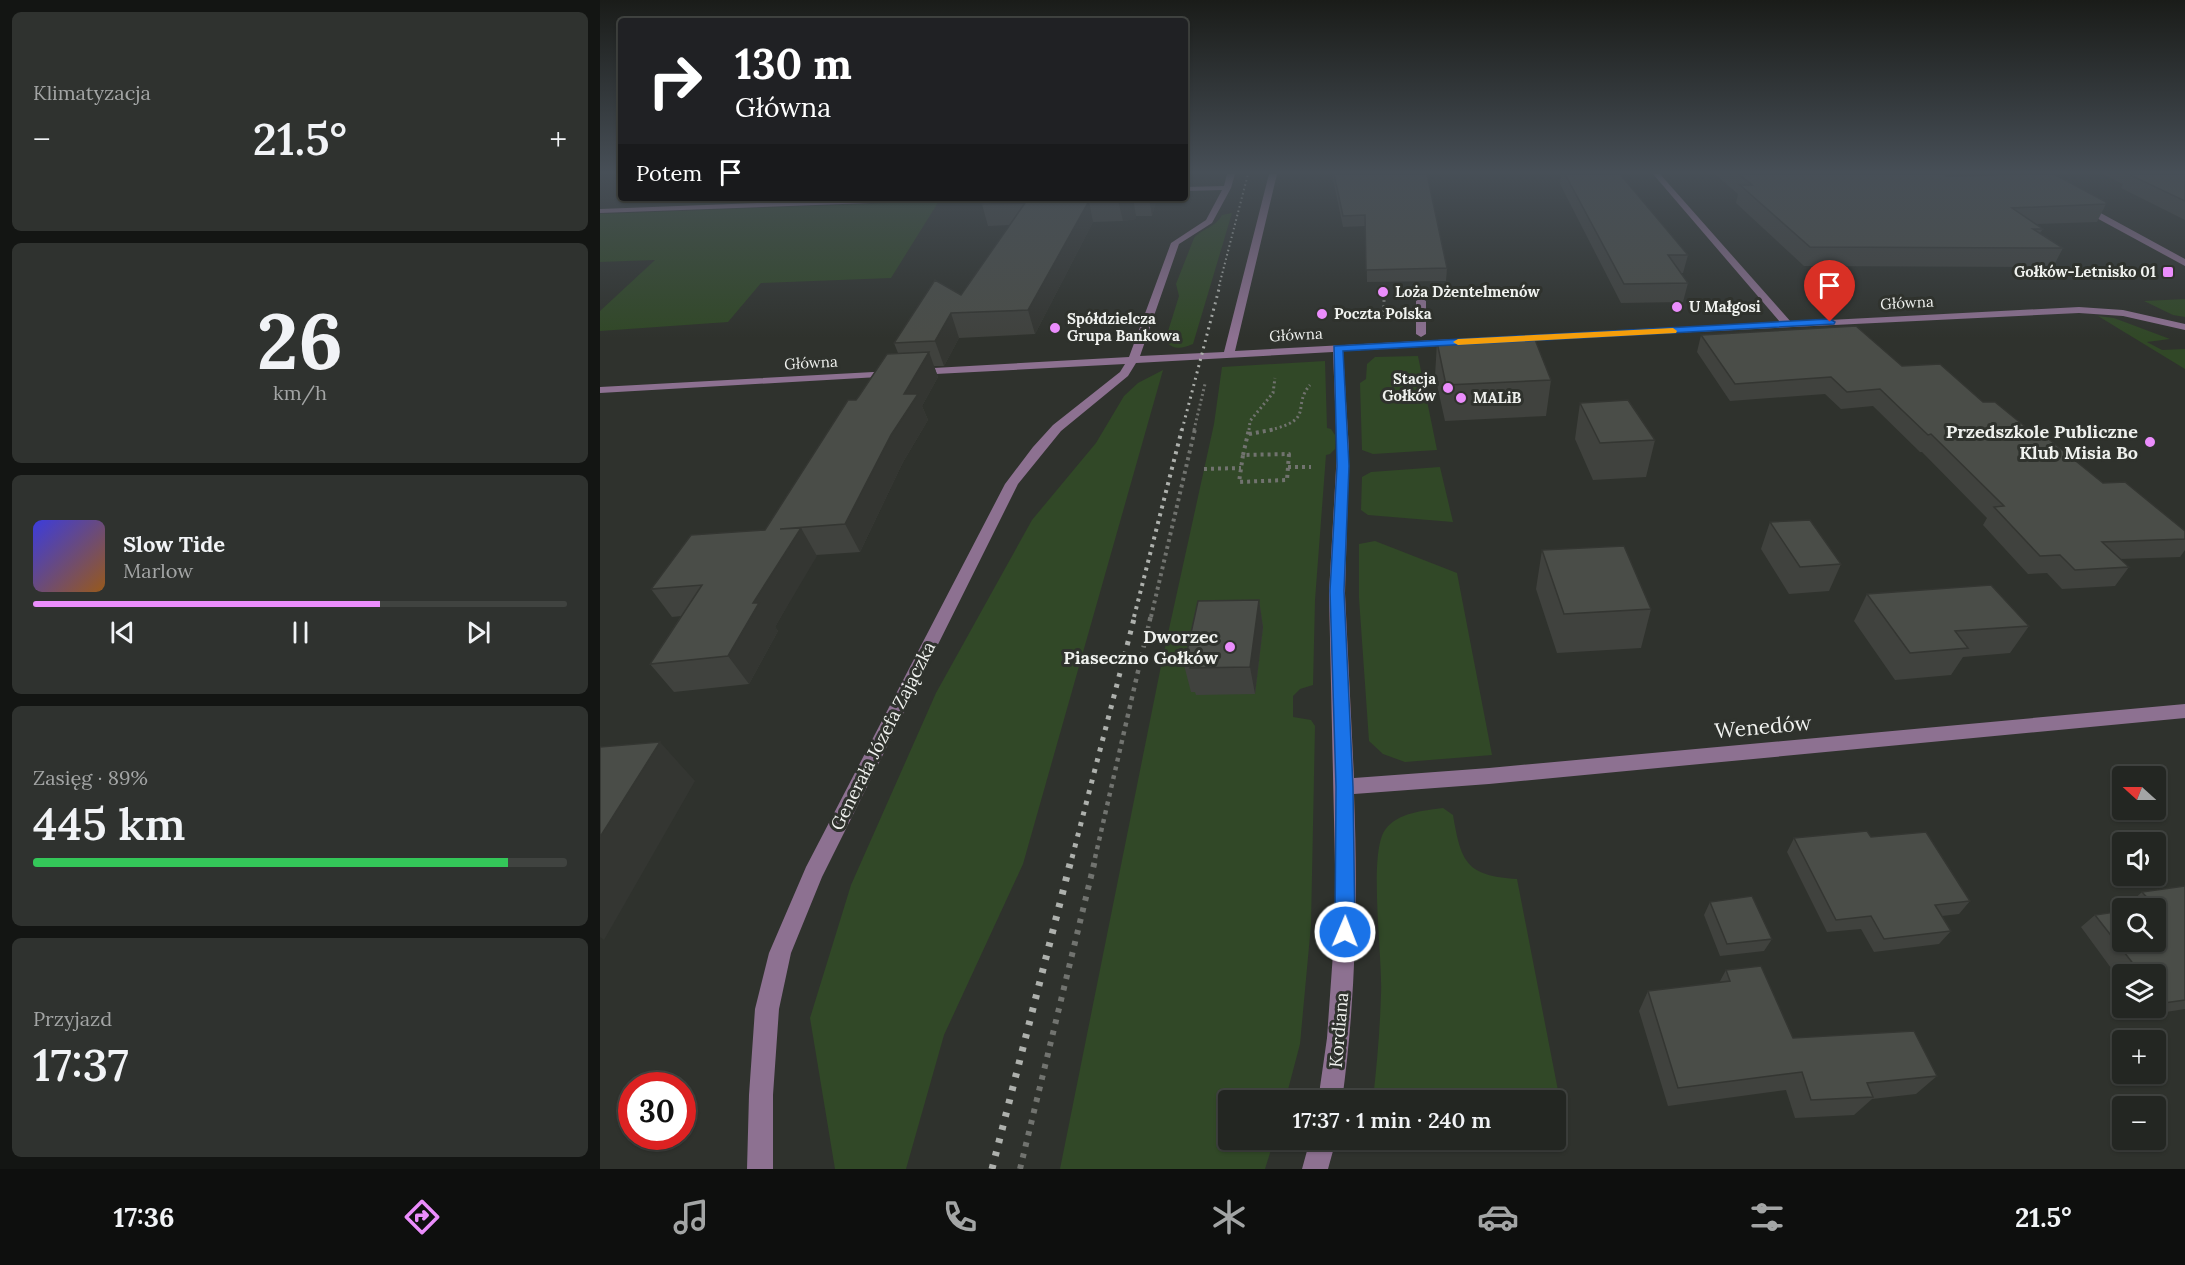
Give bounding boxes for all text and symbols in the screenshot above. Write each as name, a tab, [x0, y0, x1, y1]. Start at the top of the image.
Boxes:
text: 130 m	[735, 37, 852, 91]
icon: right	[636, 42, 714, 120]
text: Klimatyzacja	[33, 80, 151, 105]
text: Główna	[735, 90, 831, 124]
text: 21.5°	[253, 110, 347, 167]
text: −	[33, 118, 51, 160]
text: +	[550, 118, 567, 160]
icon: arrive	[714, 156, 747, 189]
text: Potem	[636, 159, 702, 187]
pin	[1804, 260, 1855, 322]
place label: Gołków-Letnisko 01	[2014, 262, 2156, 281]
marker: Gołków-Letnisko 01	[2161, 265, 2175, 279]
icon: arrive	[1813, 269, 1846, 302]
place label: Loża Dżentelmenów	[1395, 282, 1540, 301]
marker: Loża Dżentelmenów	[1376, 285, 1390, 299]
text: 26	[257, 291, 343, 390]
street label: Główna	[1880, 292, 1934, 313]
place label: U Małgosi	[1689, 297, 1761, 316]
marker: U Małgosi	[1670, 300, 1684, 314]
place label: Poczta Polska	[1334, 304, 1432, 323]
marker: Poczta Polska	[1315, 307, 1329, 321]
place label: Spółdzielcza Grupa Bankowa	[1067, 309, 1180, 345]
marker: Spółdzielcza Grupa Bankowa	[1048, 321, 1062, 335]
street label: Główna	[1269, 324, 1323, 345]
street label: Główna	[784, 352, 838, 373]
place label: Stacja Gołków	[1382, 369, 1437, 405]
text: km/h	[273, 380, 327, 405]
marker: Stacja Gołków	[1441, 381, 1455, 395]
place label: MALiB	[1473, 388, 1521, 407]
marker: MALiB	[1454, 391, 1468, 405]
place label: Przedszkole Publiczne Klub Misia Bo	[1946, 420, 2138, 464]
marker: Przedszkole Publiczne Klub Misia Bo	[2143, 435, 2157, 449]
text: Slow Tide	[123, 530, 225, 558]
text: Marlow	[123, 558, 193, 583]
icon: previous	[106, 616, 139, 649]
icon: pause	[284, 616, 317, 649]
icon: next	[462, 616, 495, 649]
place label: Dworzec Piaseczno Gołków	[1063, 625, 1219, 669]
street label: Generała Józefa Zajączka	[825, 638, 940, 834]
marker: Dworzec Piaseczno Gołków	[1223, 640, 1237, 654]
street label: Wenedów	[1713, 709, 1813, 744]
text: Zasięg · 89%	[33, 765, 148, 790]
north arrow	[2112, 766, 2166, 820]
map controls	[2112, 766, 2166, 1150]
text: 445 km	[33, 795, 185, 852]
button: sound	[2112, 832, 2166, 886]
button: search	[2112, 898, 2166, 952]
position arrow	[1313, 900, 1377, 964]
button: layers	[2112, 964, 2166, 1018]
street label: Kordiana	[1324, 991, 1353, 1069]
text: Przyjazd	[33, 1006, 112, 1031]
button: +	[2112, 1030, 2166, 1084]
text: 17:37	[33, 1036, 129, 1093]
speed limit sign: 30	[618, 1072, 696, 1150]
button: −	[2112, 1096, 2166, 1150]
text: 17:37 · 1 min · 240 m	[1293, 1106, 1491, 1134]
icon: directions	[401, 1196, 443, 1238]
icon: music	[670, 1196, 712, 1238]
icon: phone	[939, 1196, 981, 1238]
icon: climate	[1208, 1196, 1250, 1238]
icon: car	[1477, 1196, 1519, 1238]
icon: filters	[1746, 1196, 1788, 1238]
text: 17:36	[113, 1200, 174, 1234]
text: 21.5°	[2015, 1200, 2071, 1234]

